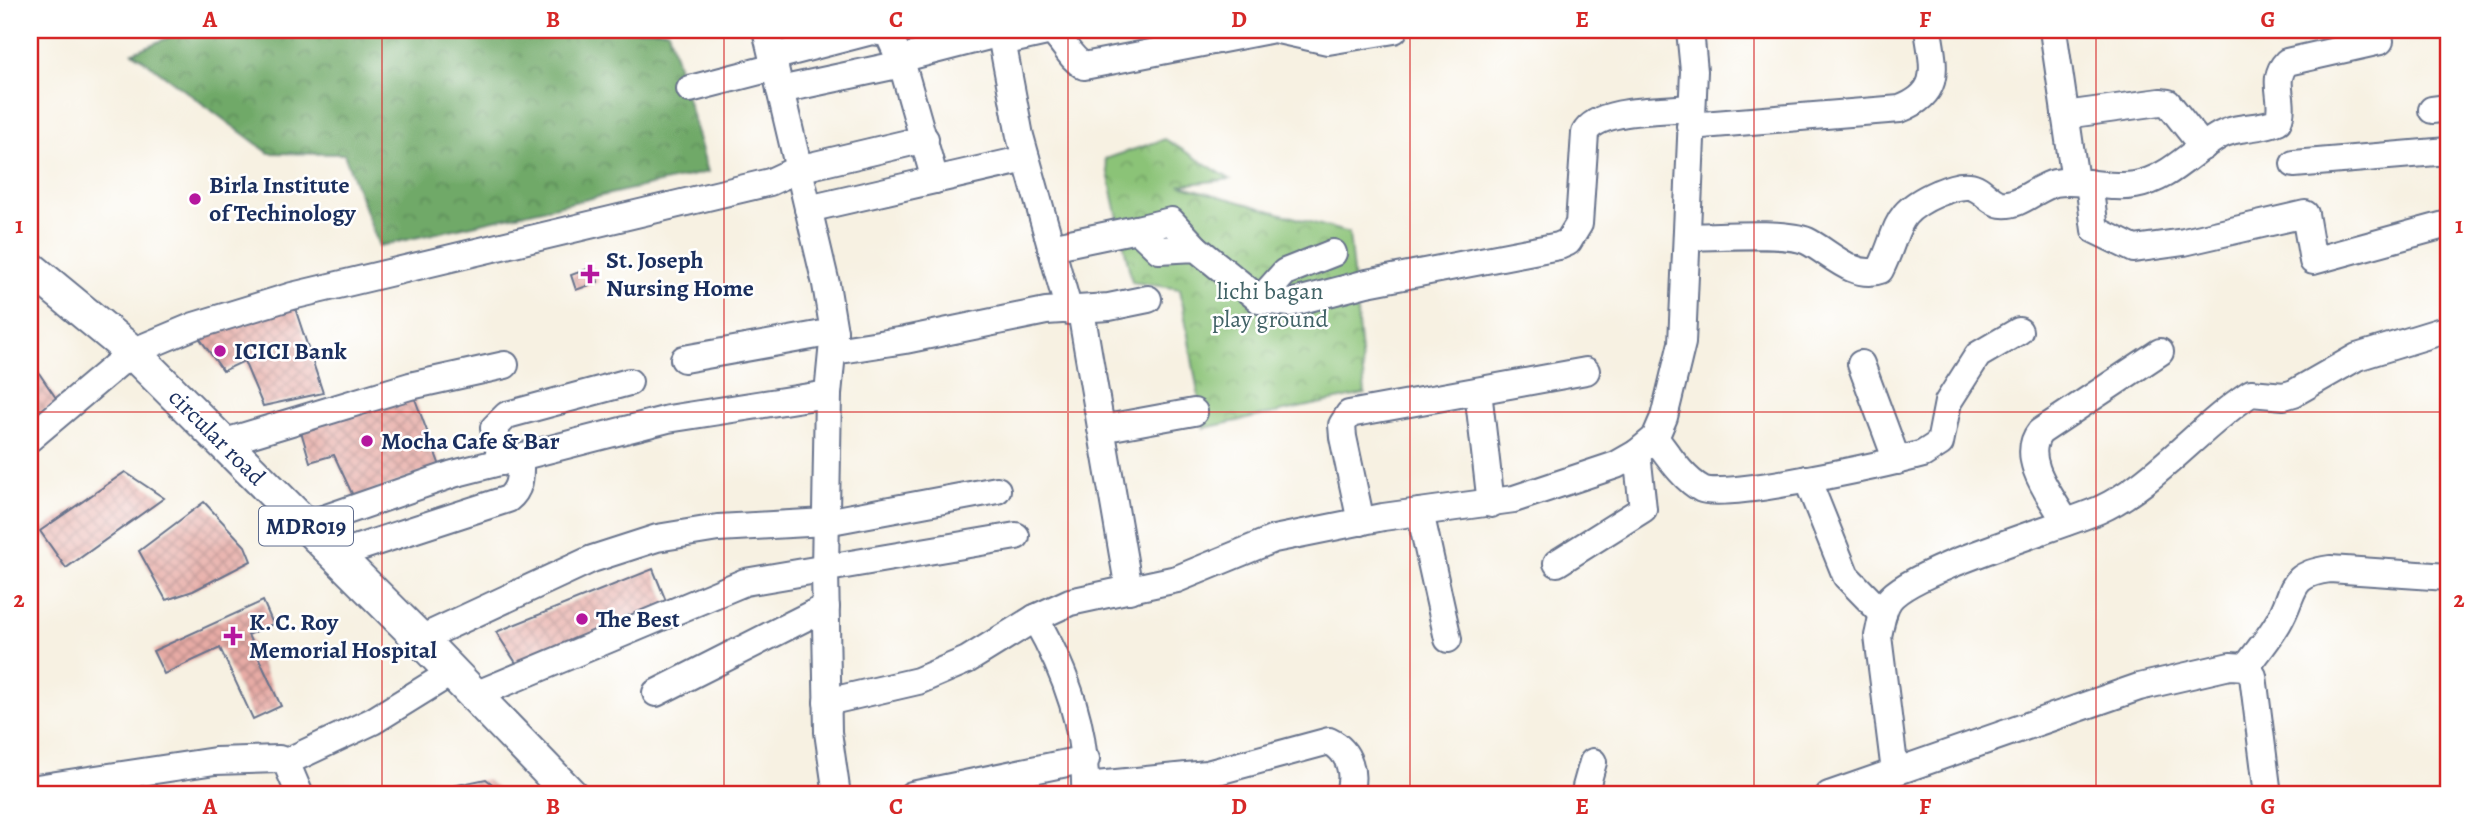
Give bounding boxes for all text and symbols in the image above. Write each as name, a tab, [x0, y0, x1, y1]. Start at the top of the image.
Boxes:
text: A	[202, 4, 218, 35]
text: B	[546, 4, 560, 35]
text: C	[889, 4, 903, 35]
text: D	[1231, 4, 1247, 35]
text: E	[1575, 4, 1589, 35]
text: F	[1919, 4, 1932, 35]
text: G	[2260, 4, 2276, 35]
place label: Birla Institute of Techinology	[209, 169, 356, 229]
marker: Birla Institute of Techinology	[187, 191, 203, 207]
text: 1	[15, 210, 23, 241]
text: 1	[2455, 210, 2463, 241]
place label: St. Joseph Nursing Home	[606, 244, 754, 304]
marker: St. Joseph Nursing Home	[580, 264, 600, 284]
park label: lichi bagan play ground	[1212, 275, 1328, 335]
place label: ICICI Bank	[234, 335, 347, 367]
marker: ICICI Bank	[212, 343, 228, 359]
street label: circular road	[161, 381, 273, 493]
place label: Mocha Cafe & Bar	[381, 425, 560, 457]
marker: Mocha Cafe & Bar	[359, 433, 375, 449]
road number: MDR019	[259, 506, 353, 546]
text: 2	[13, 584, 25, 615]
text: 2	[2453, 584, 2465, 615]
place label: The Best	[596, 603, 680, 635]
place label: K. C. Roy Memorial Hospital	[249, 606, 437, 666]
marker: The Best	[574, 611, 590, 627]
marker: K. C. Roy Memorial Hospital	[223, 626, 243, 646]
text: A	[202, 791, 218, 822]
text: B	[546, 791, 560, 822]
text: C	[889, 791, 903, 822]
text: D	[1231, 791, 1247, 822]
text: E	[1575, 791, 1589, 822]
text: F	[1919, 791, 1932, 822]
text: G	[2260, 791, 2276, 822]

